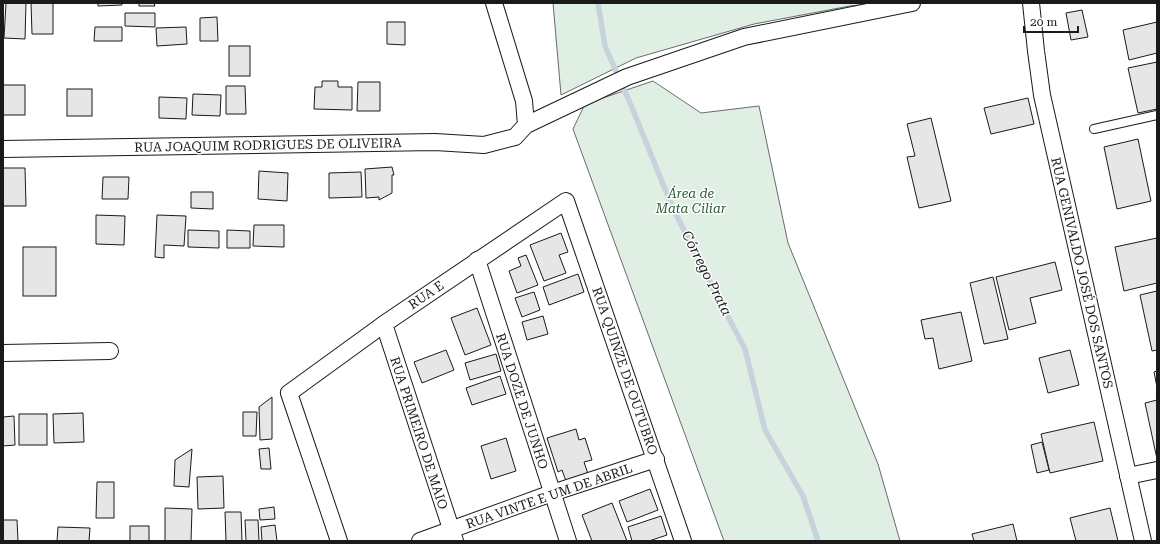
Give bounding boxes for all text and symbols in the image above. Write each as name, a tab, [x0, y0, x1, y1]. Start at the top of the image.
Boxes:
scale bar	[1024, 8, 1078, 34]
text: 20 m	[1030, 15, 1057, 29]
street label: RUA JOAQUIM RODRIGUES DE OLIVEIRA	[134, 135, 402, 155]
street label: RUA GENIVALDO JOSÉ DOS SANTOS	[1048, 156, 1117, 390]
park label: Área de Mata Ciliar	[655, 185, 727, 216]
water label: Córrego Prata	[679, 228, 735, 318]
street label: RUA E	[405, 278, 447, 312]
street label: RUA QUINZE DE OUTUBRO	[589, 285, 661, 457]
street label: RUA DOZE DE JUNHO	[493, 331, 551, 471]
street label: RUA PRIMEIRO DE MAIO	[387, 355, 451, 511]
street label: RUA VINTE E UM DE ABRIL	[464, 460, 634, 532]

